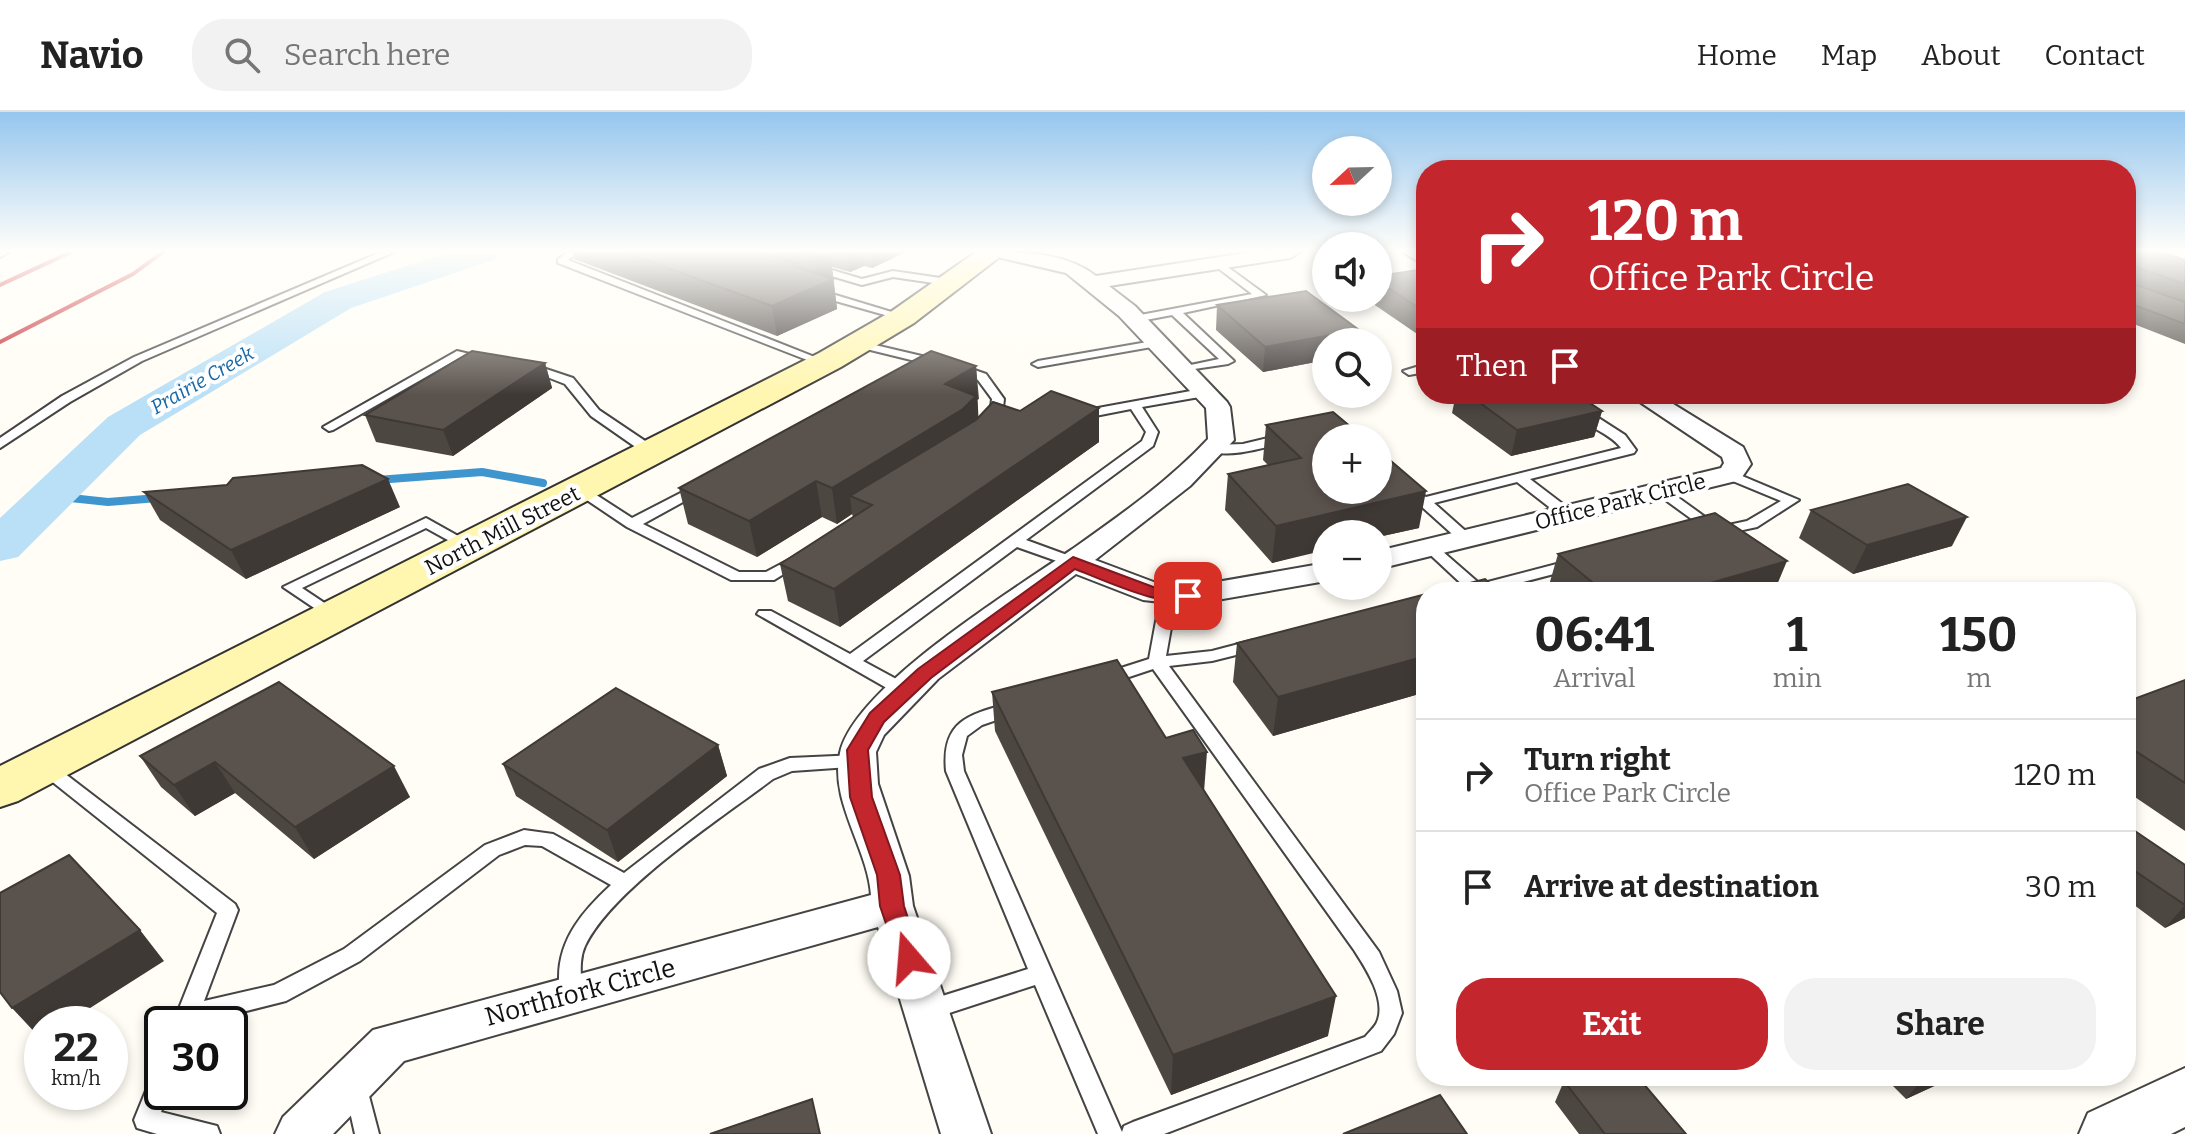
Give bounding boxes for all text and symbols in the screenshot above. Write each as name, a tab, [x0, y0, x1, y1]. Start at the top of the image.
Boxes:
search box	[192, 19, 752, 91]
text: Navio	[40, 32, 144, 78]
icon: search	[220, 33, 264, 77]
text: Search here	[284, 37, 450, 73]
text: Home	[1697, 39, 1777, 72]
text: Map	[1821, 39, 1877, 72]
text: About	[1921, 39, 2001, 72]
text: Contact	[2045, 39, 2145, 72]
north arrow	[1312, 136, 1392, 216]
map controls	[1312, 136, 1392, 600]
text: 120 m	[1588, 188, 1743, 255]
icon: right	[1456, 192, 1560, 296]
button: sound	[1312, 232, 1392, 312]
text: Office Park Circle	[1588, 256, 1875, 300]
button: search	[1312, 328, 1392, 408]
water label: Prairie Creek	[146, 341, 258, 419]
icon: arrive	[1543, 344, 1587, 388]
text: Then	[1456, 348, 1527, 384]
button: +	[1312, 424, 1392, 504]
street label: Office Park Circle	[1532, 467, 1708, 536]
street label: North Mill Street	[420, 480, 584, 581]
button: −	[1312, 520, 1392, 600]
pin	[1154, 562, 1222, 630]
icon: arrive	[1166, 574, 1210, 618]
text: 06:41	[1534, 606, 1654, 664]
text: 1	[1787, 606, 1808, 664]
text: 150	[1940, 606, 2018, 664]
text: Arrival	[1553, 663, 1636, 694]
text: min	[1773, 663, 1822, 694]
text: m	[1966, 663, 1991, 694]
text: Turn right	[1524, 742, 1671, 778]
icon: right	[1456, 753, 1500, 797]
text: 120 m	[2014, 757, 2096, 793]
text: Office Park Circle	[1524, 778, 1731, 809]
icon: arrive	[1456, 865, 1500, 909]
text: Arrive at destination	[1524, 869, 1819, 905]
text: 30 m	[2025, 869, 2096, 905]
position arrow	[867, 916, 951, 1000]
street label: Northfork Circle	[482, 952, 679, 1033]
button: Exit	[1456, 978, 1768, 1070]
button: Share	[1784, 978, 2096, 1070]
speed limit sign: 30	[144, 1006, 248, 1110]
text: 22	[53, 1024, 99, 1072]
text: km/h	[51, 1066, 101, 1090]

